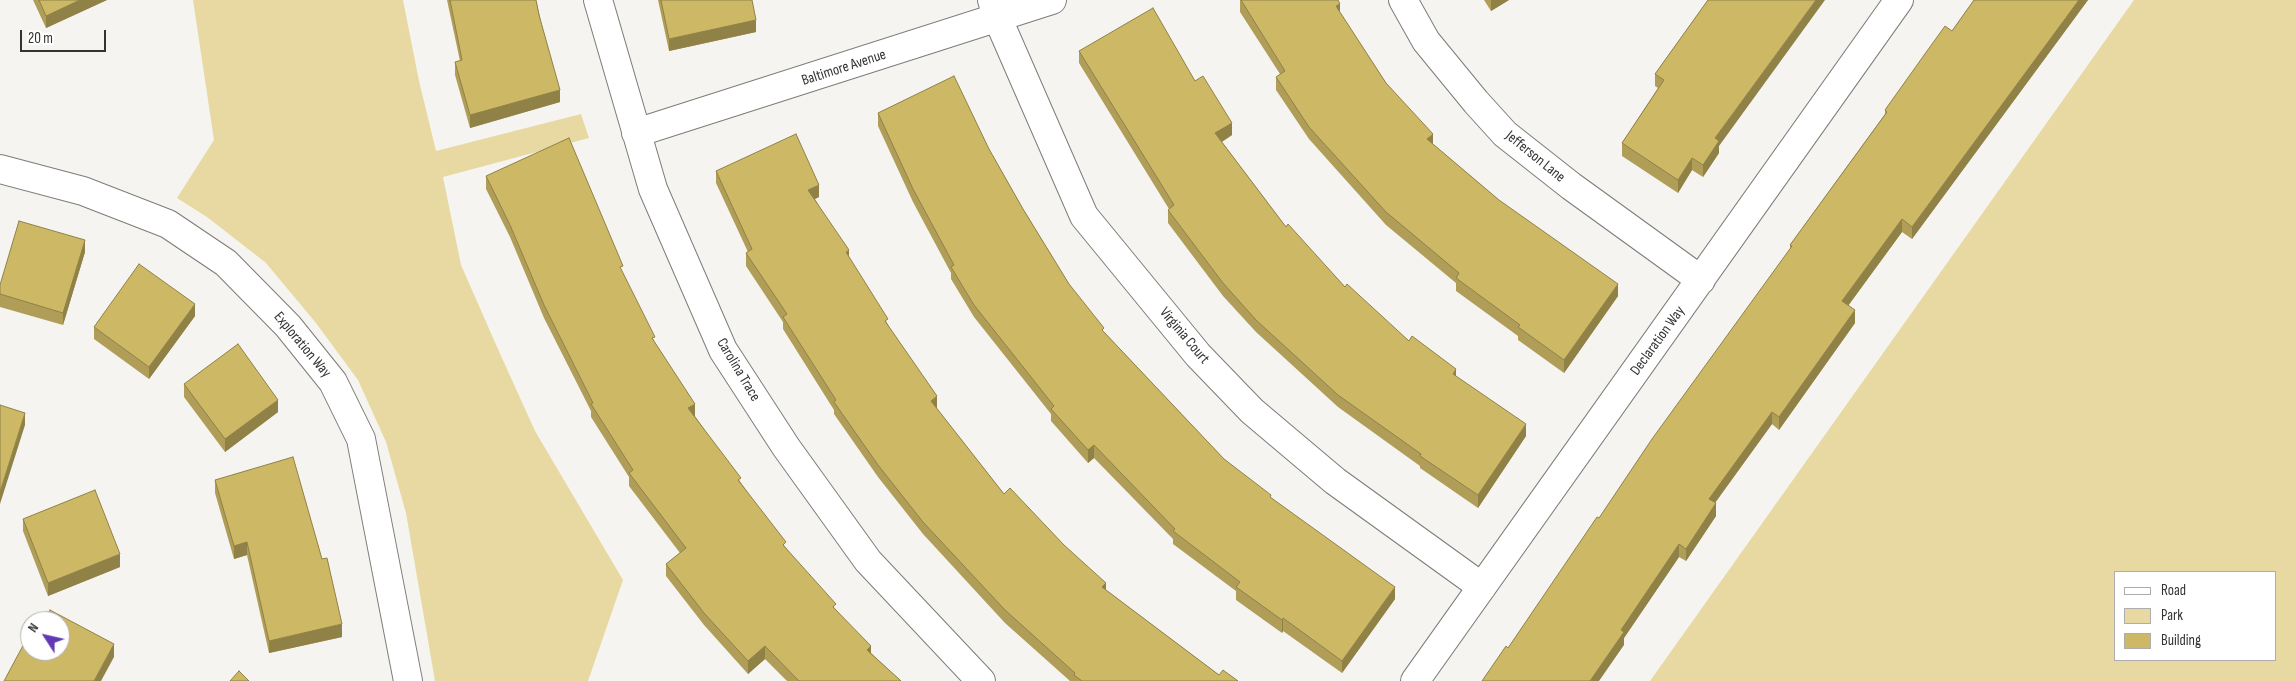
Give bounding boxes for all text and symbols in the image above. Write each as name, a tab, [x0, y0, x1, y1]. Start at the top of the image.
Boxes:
scale bar	[22, 20, 109, 52]
text: 20 m	[28, 29, 53, 48]
street label: Baltimore Avenue	[800, 46, 888, 90]
street label: Jefferson Lane	[1501, 127, 1569, 187]
street label: Declaration Way	[1627, 303, 1689, 379]
street label: Virginia Court	[1155, 304, 1213, 368]
street label: Exploration Way	[269, 309, 335, 381]
street label: Carolina Trace	[712, 335, 764, 405]
legend	[2114, 571, 2276, 661]
text: Road	[2161, 581, 2186, 600]
text: Park	[2161, 606, 2183, 625]
north arrow	[20, 611, 70, 661]
text: N	[24, 620, 42, 636]
text: Building	[2161, 631, 2201, 650]

